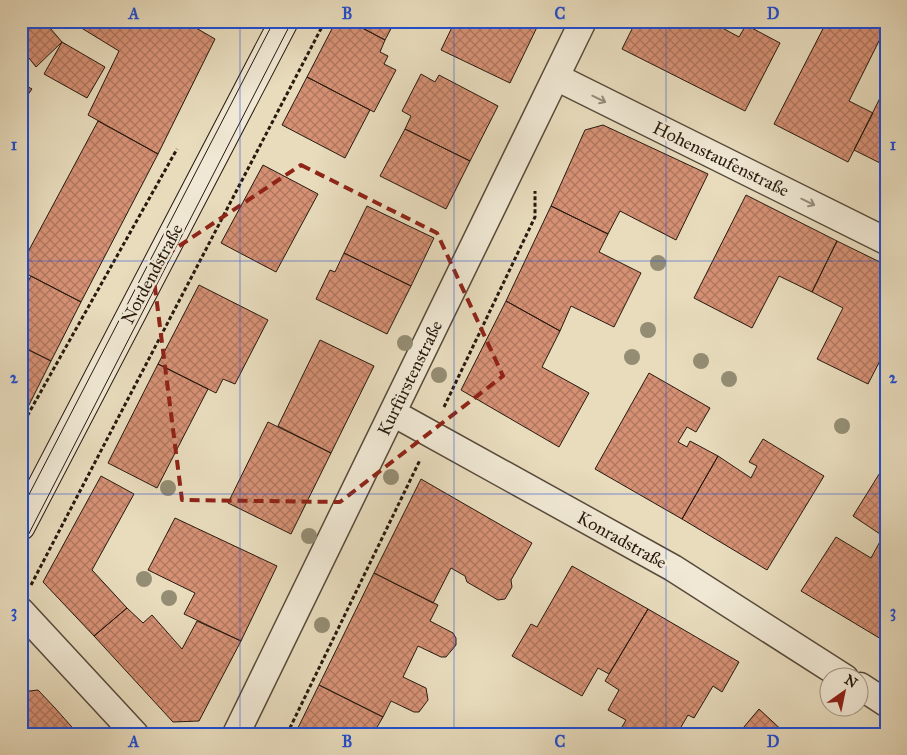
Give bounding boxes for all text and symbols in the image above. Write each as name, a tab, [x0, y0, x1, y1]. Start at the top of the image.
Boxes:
text: A	[128, 4, 140, 23]
text: B	[342, 4, 352, 23]
text: C	[555, 4, 566, 23]
text: D	[767, 4, 780, 23]
one-way arrow	[592, 94, 607, 104]
street label: Hohenstaufenstraße	[649, 116, 793, 202]
text: 1	[11, 135, 18, 154]
text: 1	[890, 135, 897, 154]
one-way arrow	[800, 197, 815, 207]
street label: Nordendstraße	[116, 220, 188, 328]
street label: Kurfürstenstraße	[373, 317, 447, 439]
text: 2	[10, 368, 19, 387]
text: 2	[889, 368, 898, 387]
street label: Konradstraße	[573, 506, 671, 574]
text: 3	[11, 602, 17, 622]
text: 3	[890, 602, 896, 622]
north arrow	[820, 668, 870, 718]
text: N	[841, 671, 861, 692]
text: A	[128, 732, 140, 751]
text: B	[342, 732, 352, 751]
text: C	[555, 732, 566, 751]
text: D	[767, 732, 780, 751]

